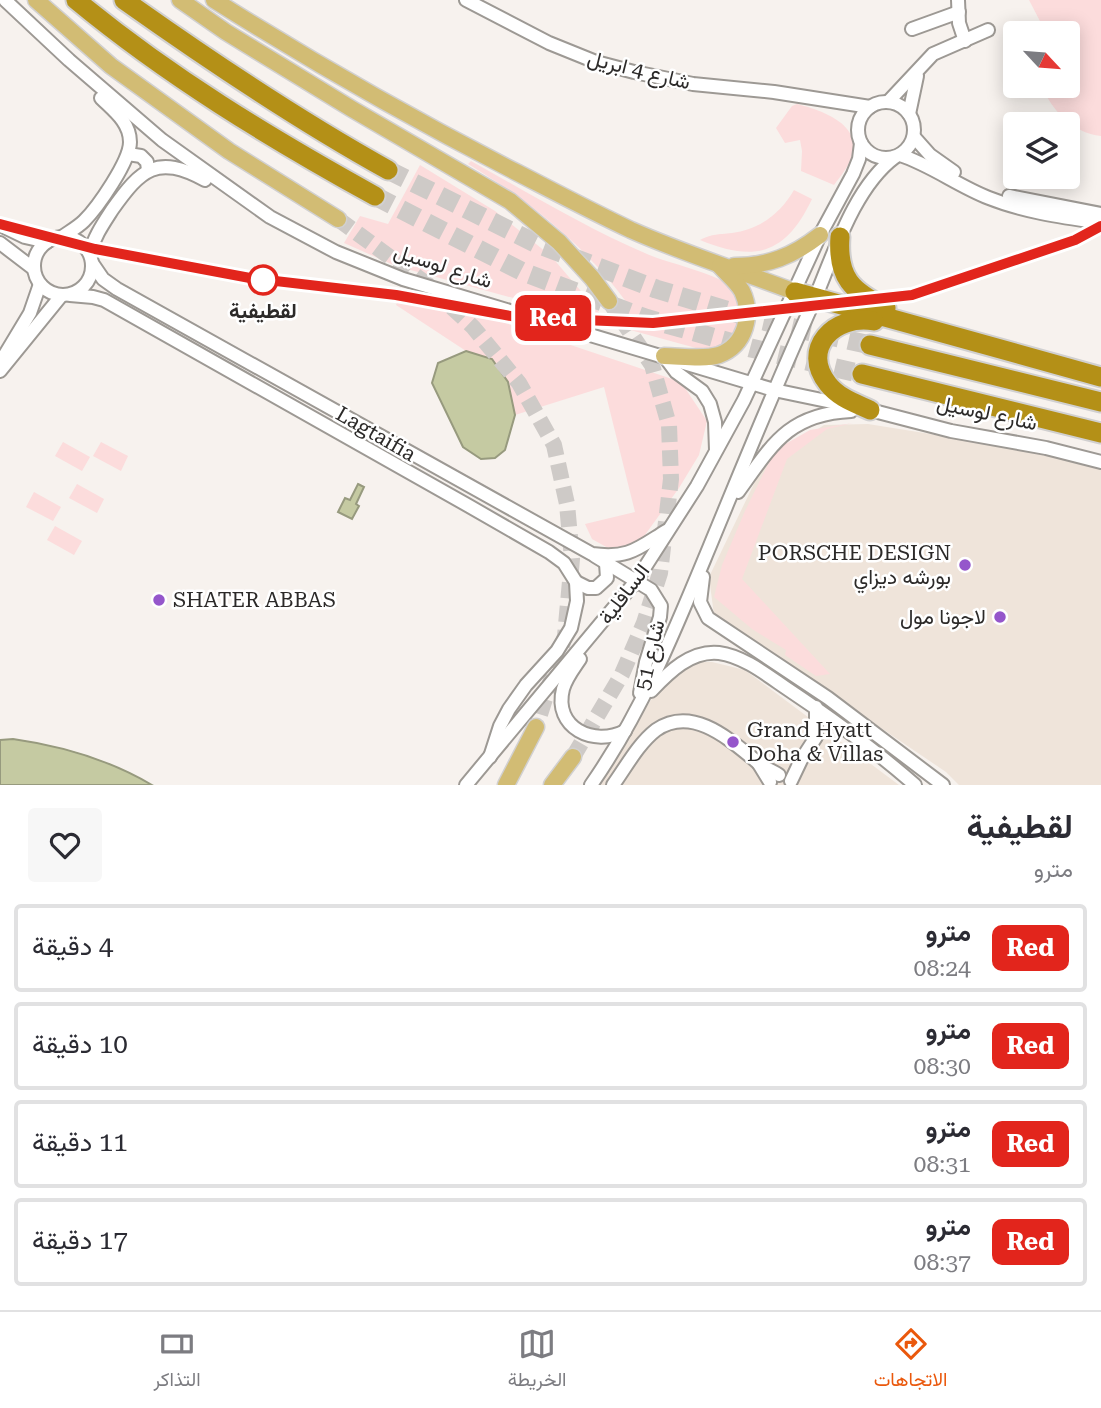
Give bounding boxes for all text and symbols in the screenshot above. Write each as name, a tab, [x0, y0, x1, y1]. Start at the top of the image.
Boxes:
north arrow	[1003, 21, 1080, 98]
map controls	[1003, 21, 1080, 189]
street label: شارع 4 ابريل	[585, 46, 693, 96]
button: layers	[1003, 112, 1080, 189]
street label: شارع لوسيل	[390, 239, 495, 295]
marker: لقطيفية	[248, 265, 278, 295]
line badge: Red	[513, 295, 593, 341]
place label: لقطيفية	[229, 299, 297, 323]
text: Red	[529, 304, 577, 332]
street label: شارع لوسيل	[934, 391, 1039, 437]
street label: Lagtaifia	[332, 402, 421, 467]
place label: PORSCHE DESIGN بورشه ديزاي	[758, 541, 951, 594]
marker: PORSCHE DESIGN بورشه ديزاي	[957, 557, 973, 573]
street label: السافلية	[594, 559, 654, 629]
place label: SHATER ABBAS	[173, 588, 336, 612]
marker: SHATER ABBAS	[151, 592, 167, 608]
place label: لاجونا مول	[900, 605, 986, 630]
marker: لاجونا مول	[992, 609, 1008, 625]
street label: شارع 51	[630, 618, 672, 693]
place label: Grand Hyatt Doha & Villas	[747, 718, 883, 766]
marker: Grand Hyatt Doha & Villas	[725, 734, 741, 750]
text: لقطيفية	[966, 807, 1073, 846]
button: heart	[28, 808, 102, 882]
text: مترو	[1034, 856, 1073, 883]
text: مترو	[926, 917, 971, 947]
text: 4 دقيقة	[32, 931, 113, 961]
text: Red	[1007, 934, 1054, 962]
text: 08:24	[914, 955, 971, 982]
text: مترو	[926, 1015, 971, 1045]
text: 10 دقيقة	[32, 1029, 128, 1059]
text: Red	[1007, 1032, 1054, 1060]
text: 08:30	[914, 1053, 971, 1080]
text: مترو	[926, 1113, 971, 1143]
text: 11 دقيقة	[32, 1127, 128, 1157]
text: Red	[1007, 1130, 1054, 1158]
text: 08:31	[914, 1151, 971, 1178]
text: مترو	[926, 1211, 971, 1241]
text: 17 دقيقة	[32, 1225, 128, 1255]
text: Red	[1007, 1228, 1054, 1256]
text: 08:37	[914, 1249, 971, 1276]
tab: التذاكر	[154, 1325, 201, 1396]
tab: الخريطة	[508, 1325, 567, 1396]
tab: الاتجاهات	[874, 1325, 947, 1396]

